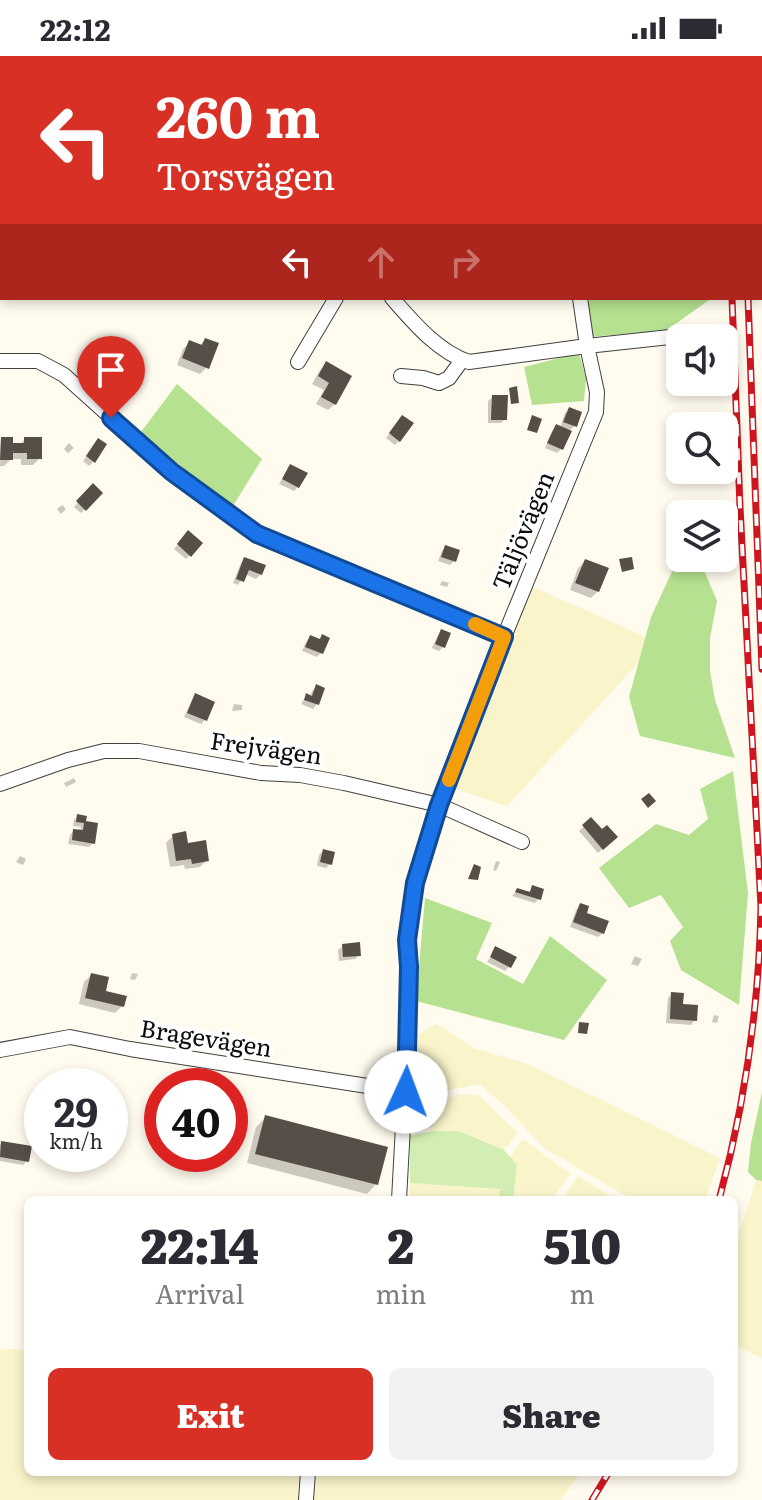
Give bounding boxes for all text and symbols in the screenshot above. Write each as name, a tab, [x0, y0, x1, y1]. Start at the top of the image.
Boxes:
text: 22:12	[40, 6, 111, 50]
text: 260 m	[156, 72, 320, 155]
icon: left	[24, 88, 128, 192]
text: Torsvägen	[156, 148, 335, 201]
icon: left	[275, 240, 319, 284]
icon: ahead	[359, 240, 403, 284]
icon: right	[443, 240, 487, 284]
map controls	[666, 324, 738, 572]
button: sound	[666, 324, 738, 396]
pin	[77, 336, 145, 418]
icon: arrive	[89, 348, 133, 392]
button: search	[666, 412, 738, 484]
street label: Täljövägen	[482, 465, 562, 595]
button: layers	[666, 500, 738, 572]
street label: Frejvägen	[208, 721, 325, 772]
street label: Bragevägen	[138, 1009, 275, 1064]
position arrow	[364, 1050, 448, 1134]
speed limit sign: 40	[144, 1068, 248, 1172]
text: 29	[54, 1080, 98, 1139]
text: km/h	[49, 1125, 103, 1155]
text: 22:14	[141, 1208, 259, 1279]
text: 2	[388, 1208, 414, 1279]
text: 510	[543, 1208, 621, 1279]
text: Arrival	[155, 1273, 244, 1312]
text: min	[375, 1273, 426, 1312]
text: m	[570, 1273, 595, 1312]
button: Exit	[48, 1368, 373, 1460]
button: Share	[389, 1368, 714, 1460]

